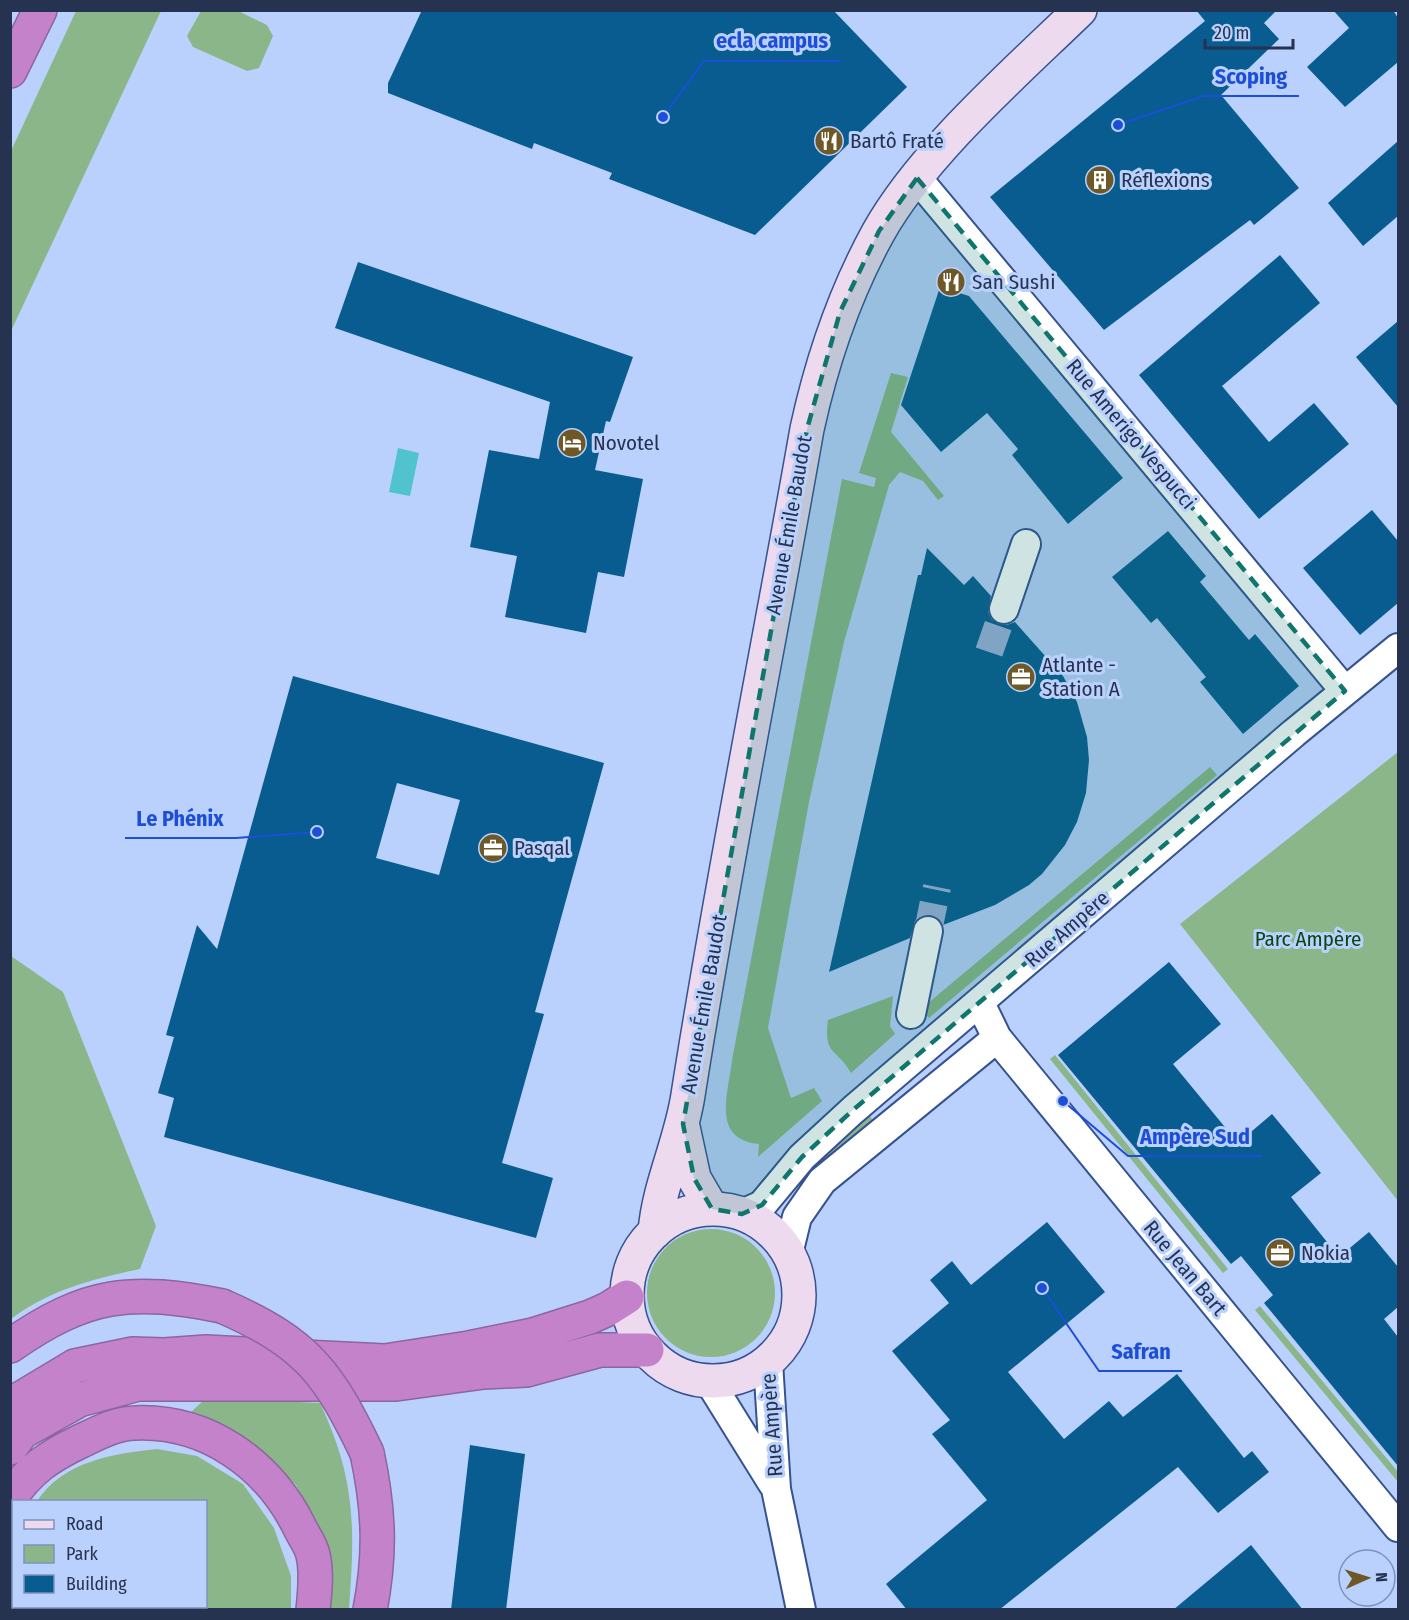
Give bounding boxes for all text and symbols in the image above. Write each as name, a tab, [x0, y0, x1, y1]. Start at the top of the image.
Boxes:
scale bar	[1205, 12, 1294, 50]
callout: ecla campus	[704, 21, 841, 61]
text: 20 m	[1214, 22, 1249, 44]
text: ecla campus	[716, 27, 828, 54]
callout: Scoping	[1203, 56, 1299, 96]
text: Scoping	[1215, 63, 1287, 90]
restaurant icon: Bartô Fraté	[813, 125, 845, 157]
place label: Bartô Fraté	[850, 128, 944, 154]
building icon: Réflexions	[1084, 164, 1116, 196]
place label: Réflexions	[1121, 167, 1210, 193]
restaurant icon: San Sushi	[935, 266, 967, 298]
place label: San Sushi	[972, 269, 1055, 295]
street label: Rue Amerigo Vespucci	[1061, 354, 1201, 514]
hotel icon: Novotel	[556, 427, 588, 459]
place label: Novotel	[593, 430, 660, 456]
street label: Avenue Émile Baudot	[760, 433, 818, 617]
place label: Atlante - Station A	[1042, 652, 1120, 702]
office icon: Atlante - Station A	[1005, 661, 1037, 693]
callout: Le Phénix	[125, 798, 236, 838]
text: Le Phénix	[136, 805, 224, 832]
office icon: Pasqal	[477, 832, 509, 864]
place label: Pasqal	[514, 835, 570, 861]
street label: Rue Ampère	[1019, 885, 1115, 973]
street label: Avenue Émile Baudot	[675, 912, 733, 1096]
park label: Parc Ampère	[1255, 926, 1361, 952]
callout: Ampère Sud	[1128, 1116, 1262, 1156]
text: Ampère Sud	[1139, 1123, 1250, 1150]
street label: Rue Jean Bart	[1138, 1215, 1232, 1321]
office icon: Nokia	[1264, 1237, 1296, 1269]
place label: Nokia	[1301, 1240, 1350, 1266]
callout: Safran	[1099, 1331, 1182, 1371]
text: Safran	[1111, 1338, 1171, 1365]
street label: Rue Ampère	[755, 1372, 789, 1478]
legend	[12, 1500, 207, 1608]
text: Road	[66, 1513, 103, 1535]
text: Park	[66, 1543, 99, 1565]
north arrow	[1337, 1548, 1397, 1608]
text: N	[1372, 1572, 1391, 1583]
text: Building	[66, 1573, 127, 1595]

